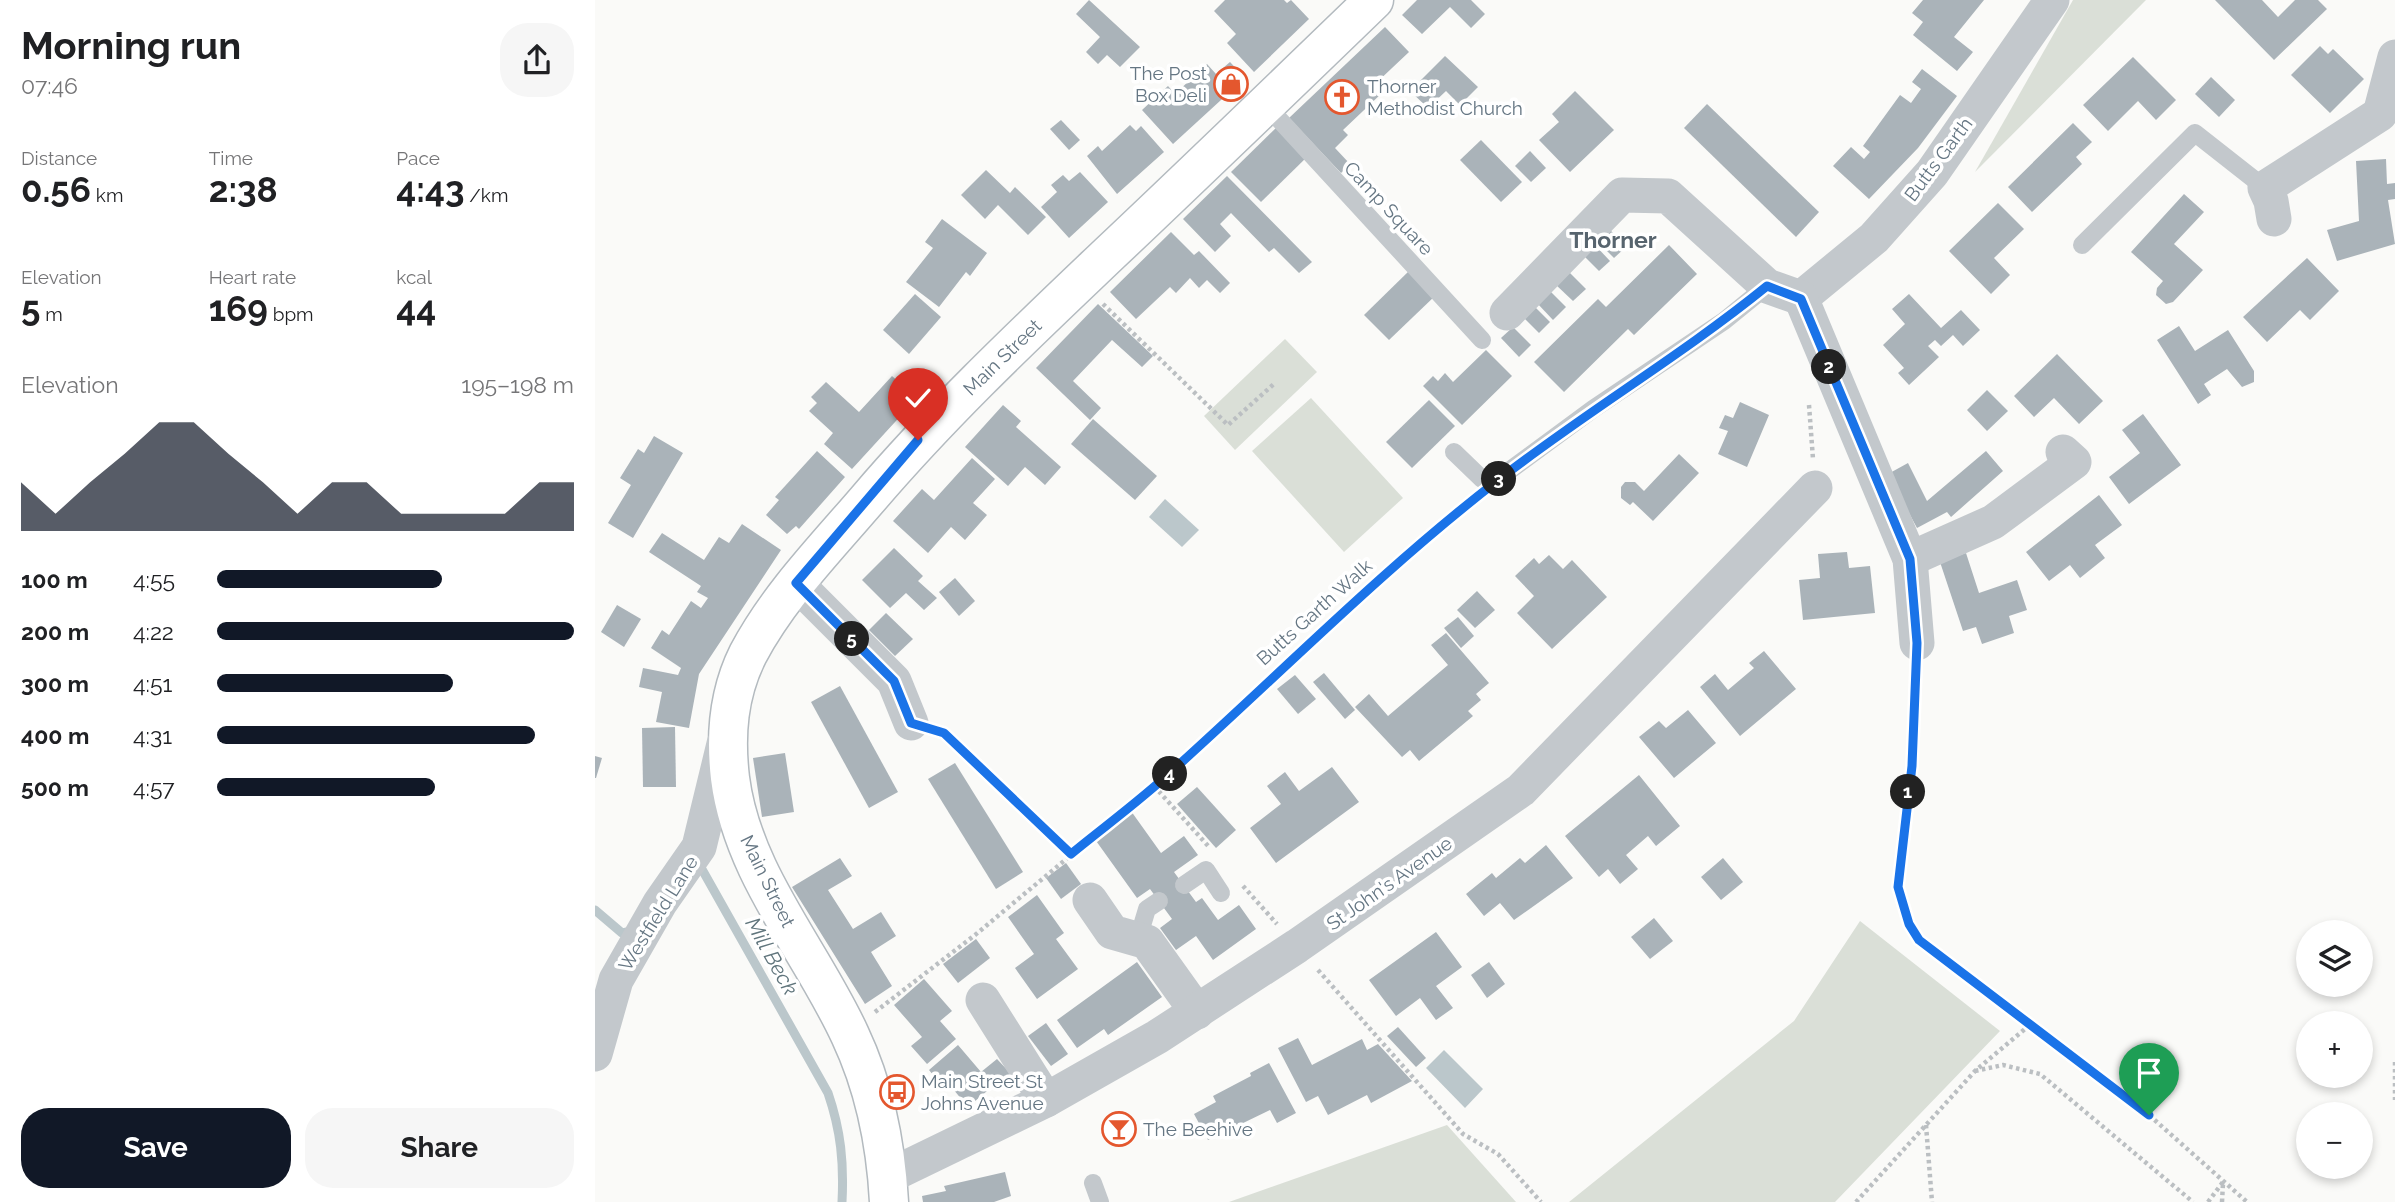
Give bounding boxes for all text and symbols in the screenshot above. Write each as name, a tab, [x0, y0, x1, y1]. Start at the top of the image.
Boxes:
text: Morning run	[21, 23, 241, 68]
button: share	[500, 23, 574, 97]
place label: The Post Box Deli	[1130, 62, 1208, 106]
shop icon: The Post Box Deli	[1212, 65, 1250, 103]
text: 07:46	[21, 72, 78, 99]
place label: Thorner Methodist Church	[1367, 75, 1523, 119]
church icon: Thorner Methodist Church	[1323, 78, 1361, 116]
street label: Butts Garth	[1899, 113, 1977, 205]
text: Distance	[21, 147, 97, 169]
text: Time	[209, 147, 253, 169]
text: Pace	[396, 147, 440, 169]
street label: Camp Square	[1340, 157, 1438, 259]
text: 0.56	[21, 169, 91, 210]
text: 2:38	[209, 169, 278, 210]
text: 4:43	[396, 169, 464, 210]
text: km	[91, 184, 123, 206]
text: /km	[464, 184, 508, 206]
district label: Thorner	[1569, 226, 1657, 253]
text: Elevation	[21, 266, 102, 288]
text: Heart rate	[209, 266, 296, 288]
text: kcal	[396, 266, 432, 288]
text: 5	[21, 288, 40, 329]
text: 169	[209, 288, 268, 329]
text: 44	[396, 288, 436, 329]
text: m	[40, 303, 63, 325]
text: bpm	[268, 303, 314, 325]
street label: Main Street	[959, 314, 1046, 400]
pin: 2	[1811, 350, 1847, 384]
text: 2	[1823, 355, 1834, 377]
pin	[888, 368, 948, 440]
text: Elevation	[21, 371, 119, 398]
text: 195–198 m	[461, 371, 574, 398]
icon: check	[899, 379, 937, 417]
pin: 3	[1481, 462, 1517, 496]
text: 3	[1493, 467, 1504, 489]
street label: Butts Garth Walk	[1252, 555, 1376, 669]
text: 100 m	[21, 566, 88, 593]
text: 4:55	[133, 566, 175, 593]
text: 200 m	[21, 618, 89, 645]
text: 4:22	[133, 618, 174, 645]
pin: 5	[835, 622, 869, 656]
text: 5	[846, 627, 857, 649]
text: 300 m	[21, 670, 89, 697]
text: 4:51	[133, 670, 172, 697]
text: 400 m	[21, 722, 89, 749]
text: 4:31	[133, 722, 172, 749]
pin: 4	[1153, 756, 1187, 792]
text: 4	[1164, 762, 1175, 784]
text: 500 m	[21, 774, 89, 801]
text: 4:57	[133, 774, 175, 801]
pin: 1	[1891, 774, 1925, 810]
text: 1	[1903, 780, 1912, 802]
street label: Main Street	[736, 831, 800, 931]
street label: St John's Avenue	[1322, 832, 1456, 934]
street label: Westfield Lane	[614, 851, 702, 975]
water label: Mill Beck	[740, 913, 804, 999]
map controls	[2296, 920, 2373, 1179]
button: layers	[2296, 920, 2373, 997]
button: +	[2296, 1011, 2373, 1088]
pin	[2119, 1043, 2179, 1115]
icon: arrive	[2130, 1054, 2168, 1092]
place label: Main Street St Johns Avenue	[921, 1070, 1044, 1114]
bus stop icon: Main Street St Johns Avenue	[878, 1073, 916, 1111]
button: −	[2296, 1102, 2373, 1179]
button: Save	[21, 1108, 291, 1188]
button: Share	[305, 1108, 574, 1188]
bar icon: The Beehive	[1100, 1110, 1138, 1148]
place label: The Beehive	[1143, 1118, 1253, 1140]

